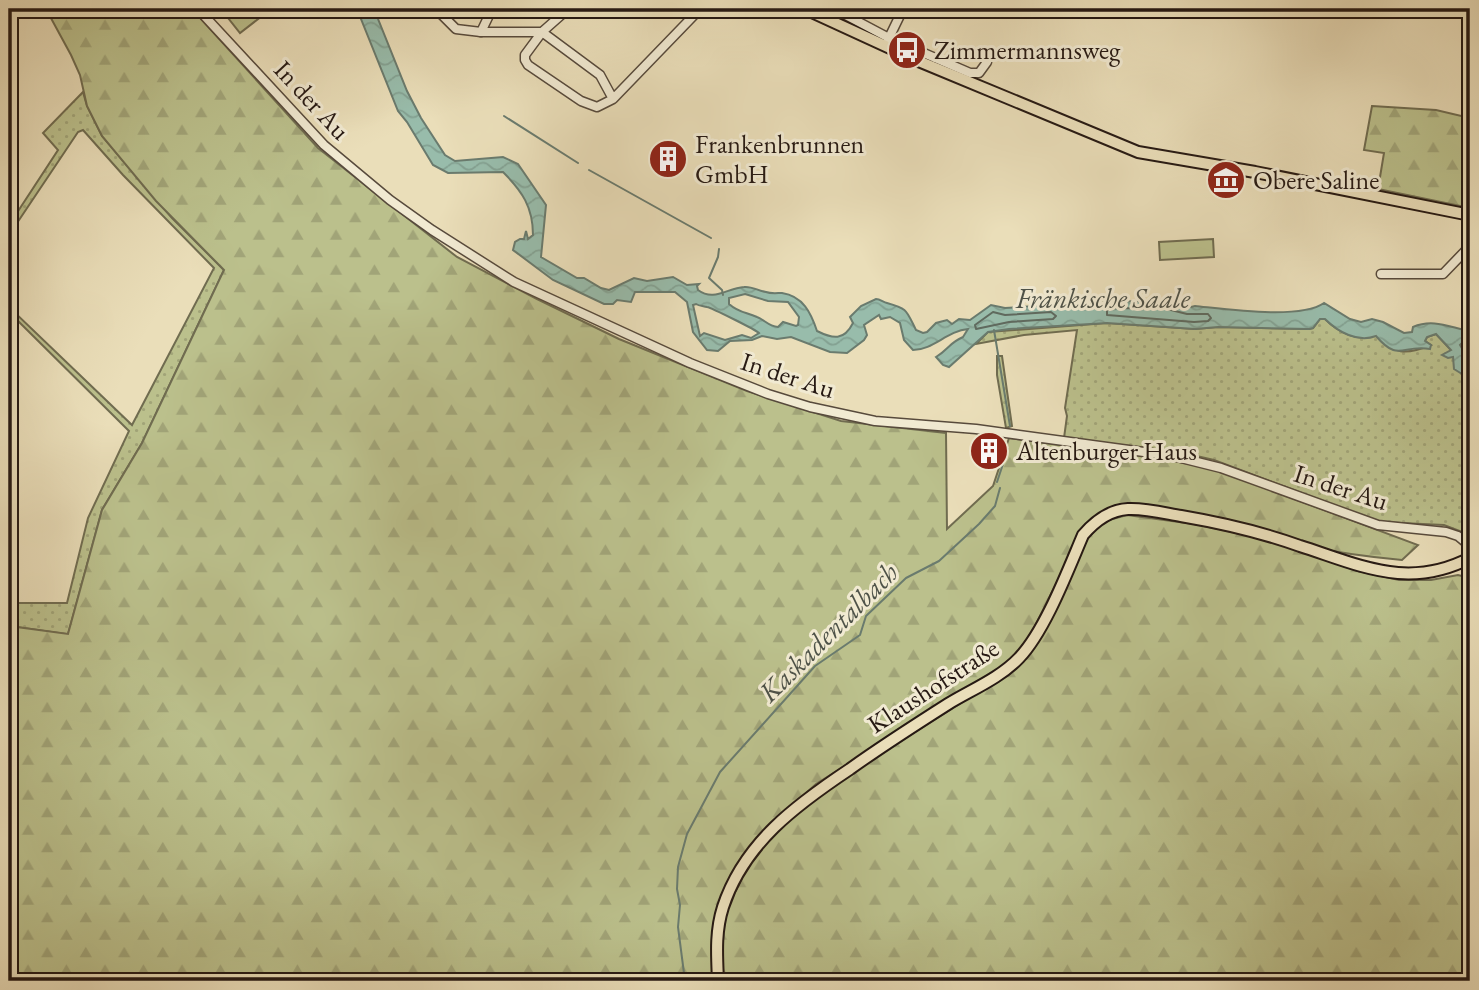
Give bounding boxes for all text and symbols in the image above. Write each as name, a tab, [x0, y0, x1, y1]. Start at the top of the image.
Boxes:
bus stop icon: Zimmermannsweg	[886, 29, 928, 71]
place label: Zimmermannsweg	[934, 33, 1121, 67]
street label: In der Au	[267, 53, 358, 147]
place label: Frankenbrunnen GmbH	[695, 127, 865, 191]
building icon: Frankenbrunnen GmbH	[647, 138, 689, 180]
museum icon: Obere Saline	[1205, 159, 1247, 201]
place label: Obere Saline	[1253, 163, 1379, 197]
water label: Fränkische Saale	[1015, 280, 1191, 316]
street label: In der Au	[737, 344, 839, 406]
building icon: Altenburger Haus	[968, 430, 1010, 472]
place label: Altenburger Haus	[1015, 434, 1197, 468]
street label: In der Au	[1290, 456, 1392, 518]
water label: Kaskadentalbach	[750, 554, 906, 710]
street label: Klaushofstraße	[861, 631, 1005, 741]

